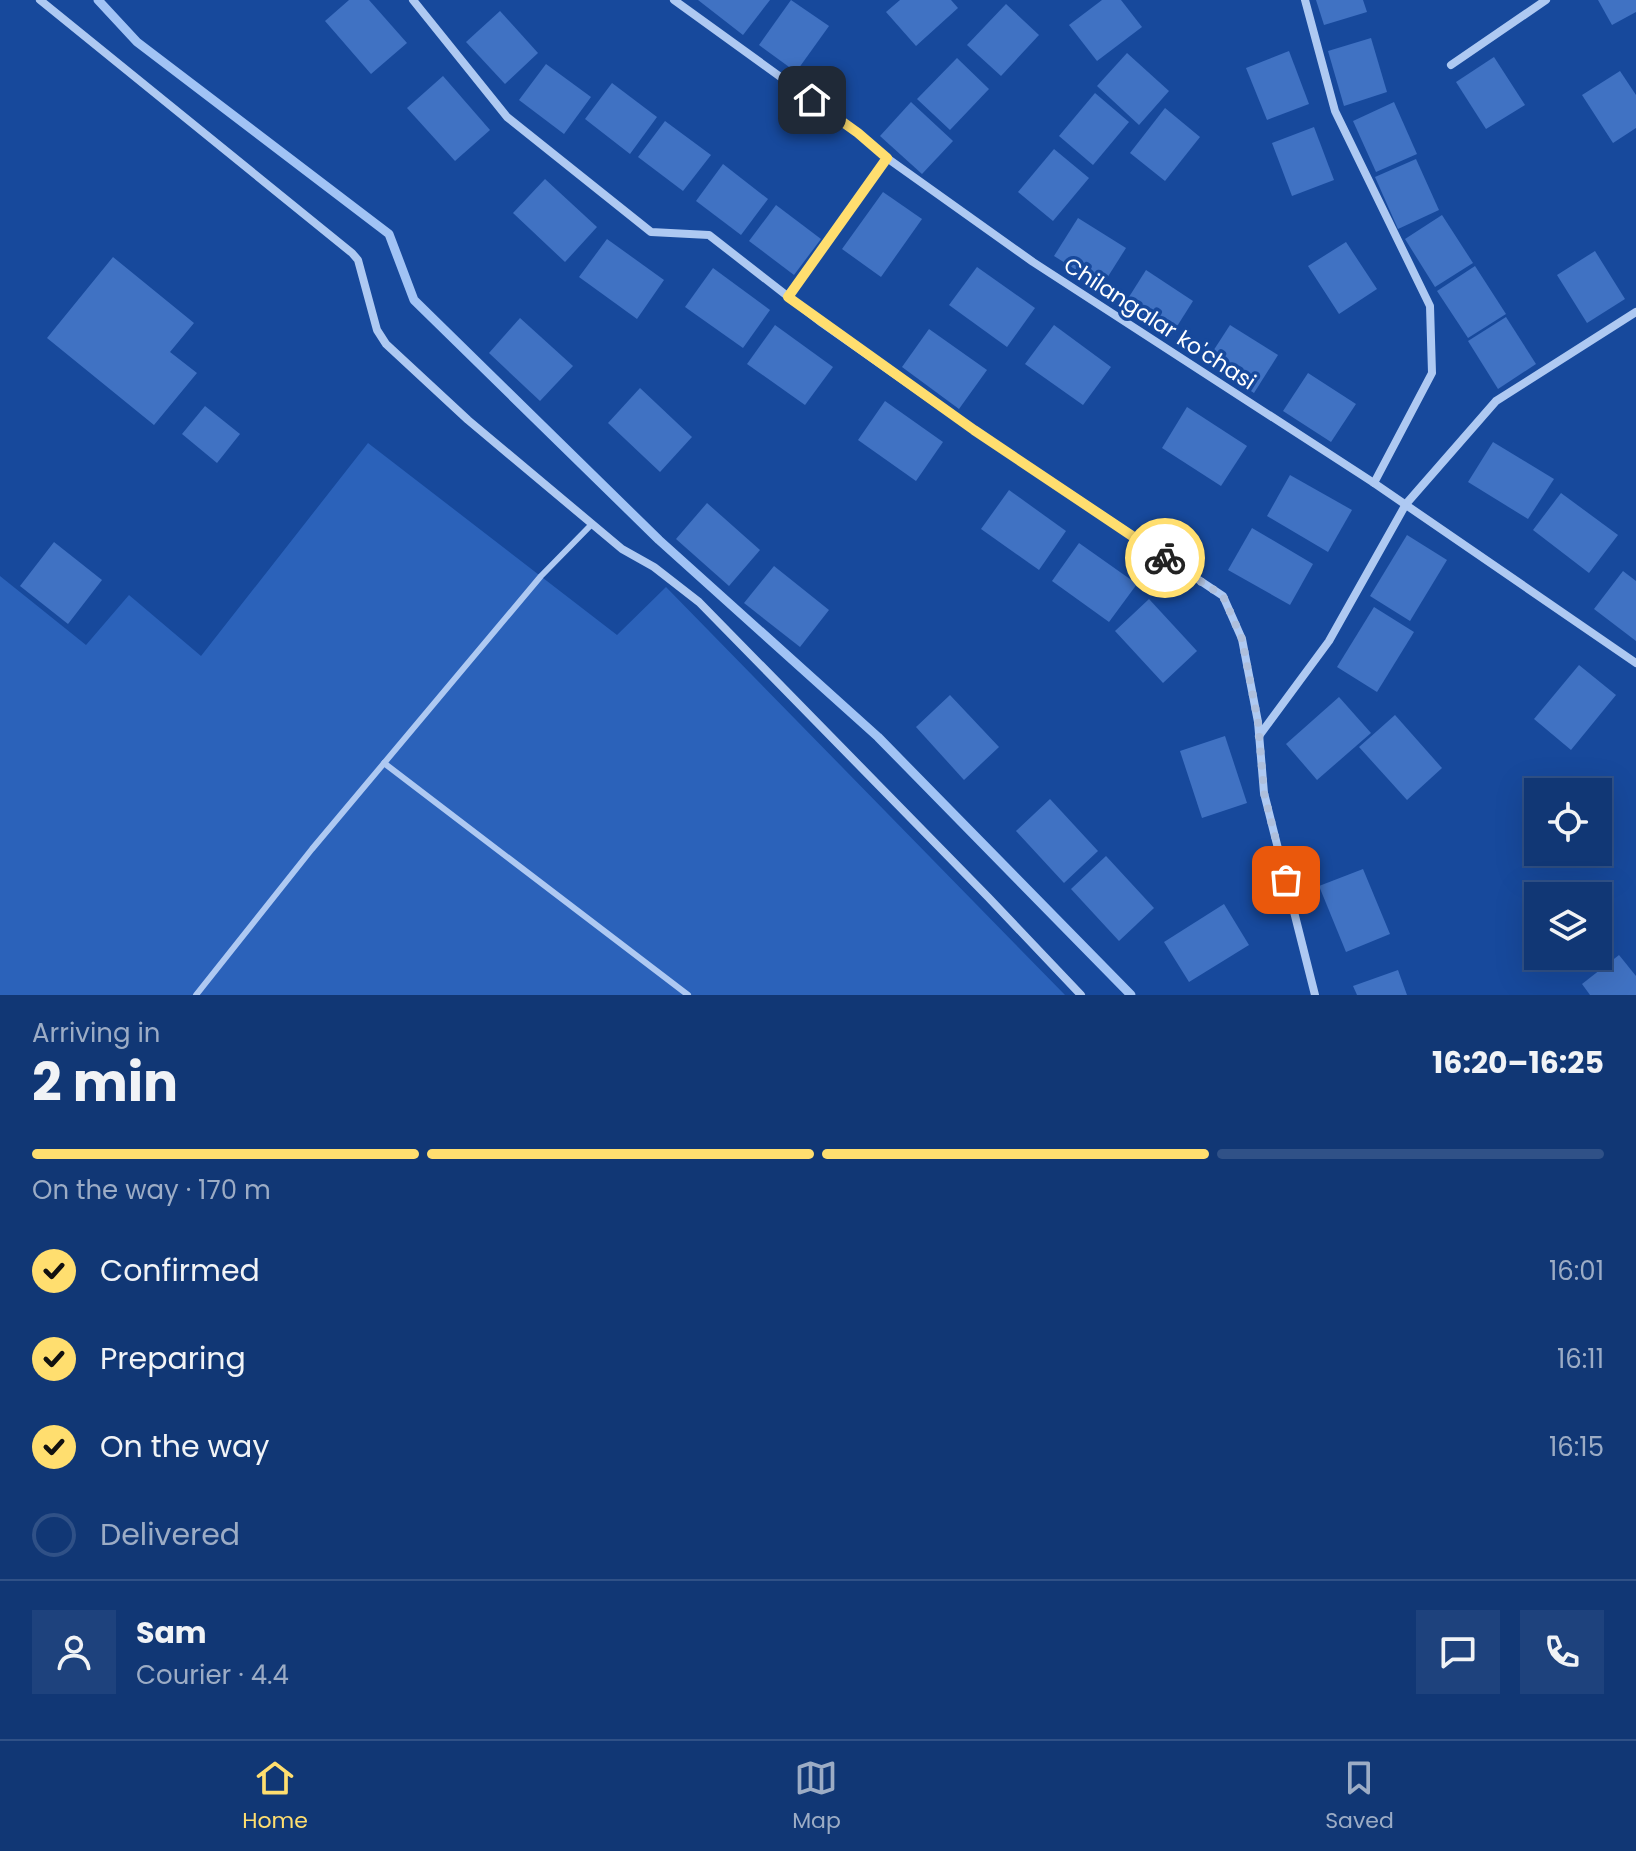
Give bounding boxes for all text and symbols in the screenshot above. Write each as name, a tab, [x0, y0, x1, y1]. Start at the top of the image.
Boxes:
pin	[778, 66, 846, 134]
icon: home	[790, 78, 834, 122]
street label: Chilangalar ko'chasi	[1058, 250, 1262, 397]
courier	[1125, 518, 1205, 598]
icon: bike	[1143, 536, 1187, 580]
map controls	[1524, 778, 1612, 970]
button: locate	[1524, 778, 1612, 866]
pin	[1252, 846, 1320, 914]
icon: bag	[1264, 858, 1308, 902]
button: layers	[1524, 882, 1612, 970]
text: Arriving in	[32, 1015, 161, 1051]
text: 16:20–16:25	[1432, 1041, 1604, 1084]
text: 2 min	[32, 1046, 178, 1119]
text: On the way · 170 m	[32, 1172, 271, 1208]
icon: check	[32, 1249, 76, 1293]
text: Confirmed	[100, 1249, 260, 1292]
text: 16:01	[1549, 1253, 1604, 1289]
icon: check	[32, 1337, 76, 1381]
text: Preparing	[100, 1337, 246, 1380]
text: 16:11	[1557, 1341, 1604, 1377]
icon: check	[32, 1425, 76, 1469]
text: On the way	[100, 1425, 269, 1468]
text: 16:15	[1549, 1429, 1604, 1465]
text: Delivered	[100, 1513, 240, 1556]
button: person	[32, 1610, 116, 1694]
button: chat	[1416, 1610, 1500, 1694]
button: phone	[1520, 1610, 1604, 1694]
text: Sam	[136, 1611, 207, 1654]
text: Courier · 4.4	[136, 1657, 289, 1693]
tab: Home	[242, 1756, 308, 1837]
tab: Map	[792, 1756, 841, 1837]
tab: Saved	[1325, 1756, 1394, 1837]

